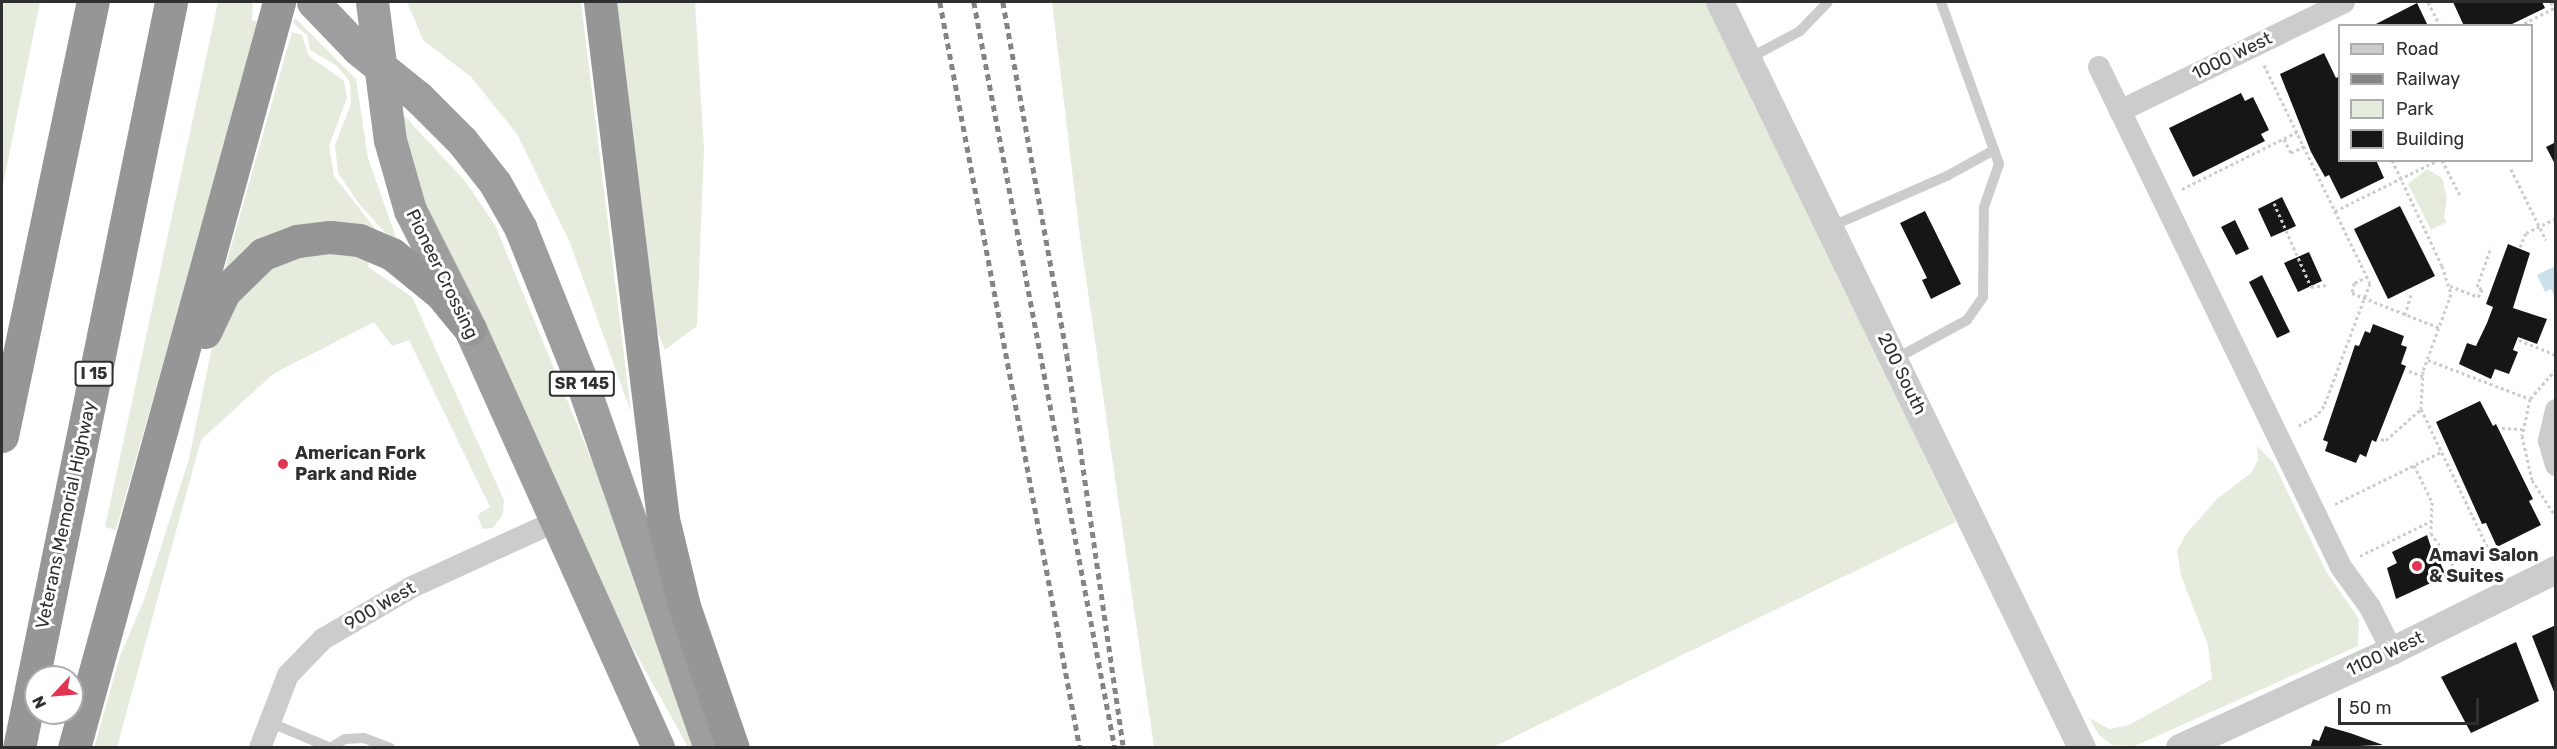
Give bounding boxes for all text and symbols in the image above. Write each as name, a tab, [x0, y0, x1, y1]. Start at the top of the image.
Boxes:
legend	[2338, 24, 2533, 162]
street label: 1000 West	[2188, 27, 2276, 85]
text: Road	[2396, 38, 2439, 60]
text: Railway	[2396, 68, 2460, 90]
text: Park	[2396, 98, 2433, 120]
text: Building	[2396, 128, 2464, 150]
street label: Pioneer Crossing	[401, 205, 483, 343]
street label: 200 South	[1873, 330, 1931, 418]
road number: I 15	[74, 361, 113, 387]
road number: SR 145	[548, 371, 616, 397]
street label: Veterans Memorial Highway	[31, 399, 101, 631]
place label: American Fork Park and Ride	[295, 443, 426, 486]
marker: American Fork Park and Ride	[276, 457, 290, 471]
place label: Amavi Salon & Suites	[2429, 545, 2539, 588]
marker: Amavi Salon & Suites	[2410, 559, 2424, 573]
street label: 900 West	[341, 577, 419, 635]
street label: 1100 West	[2343, 627, 2427, 681]
north arrow	[24, 665, 84, 725]
scale bar	[2341, 686, 2482, 724]
text: N	[28, 693, 50, 712]
text: 50 m	[2349, 697, 2392, 719]

